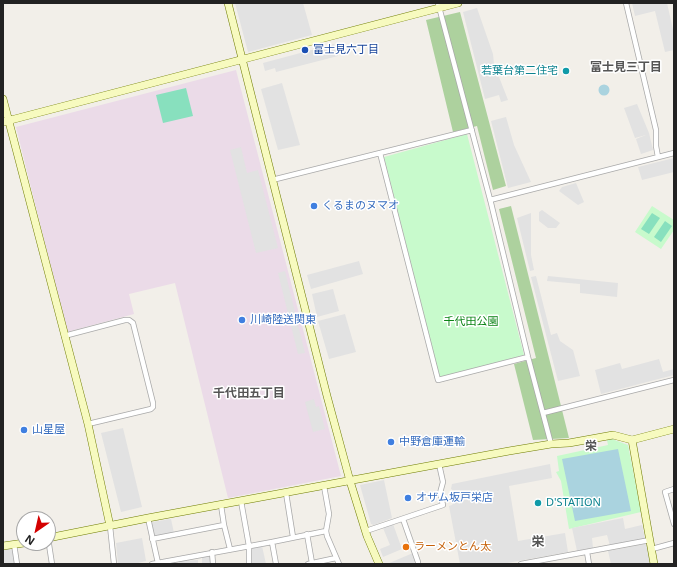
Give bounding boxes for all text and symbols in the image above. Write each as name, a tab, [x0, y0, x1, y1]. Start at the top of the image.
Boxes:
place label: 富士見六丁目	[313, 43, 379, 57]
marker: 富士見六丁目	[300, 45, 310, 55]
district label: 富士見三丁目	[590, 61, 662, 75]
place label: 若葉台第二住宅	[481, 64, 558, 78]
marker: 若葉台第二住宅	[561, 66, 571, 76]
place label: くるまのヌマオ	[322, 199, 399, 213]
marker: くるまのヌマオ	[309, 201, 319, 211]
place label: 川崎陸送関東	[250, 313, 316, 327]
marker: 川崎陸送関東	[237, 315, 247, 325]
park label: 千代田公園	[444, 315, 498, 329]
district label: 千代田五丁目	[213, 387, 285, 401]
place label: 山星屋	[32, 423, 65, 437]
marker: 山星屋	[19, 425, 29, 435]
place label: 中野倉庫運輸	[399, 435, 465, 449]
marker: 中野倉庫運輸	[386, 437, 396, 447]
district label: 栄	[585, 440, 597, 454]
place label: オザム坂戸栄店	[416, 491, 493, 505]
marker: オザム坂戸栄店	[403, 493, 413, 503]
place label: D'STATION	[546, 496, 601, 510]
marker: D'STATION	[533, 498, 543, 508]
north arrow	[16, 511, 56, 551]
text: N	[22, 532, 37, 549]
district label: 栄	[532, 534, 544, 550]
place label: ラーメンとん太	[414, 540, 491, 554]
marker: ラーメンとん太	[401, 542, 411, 552]

